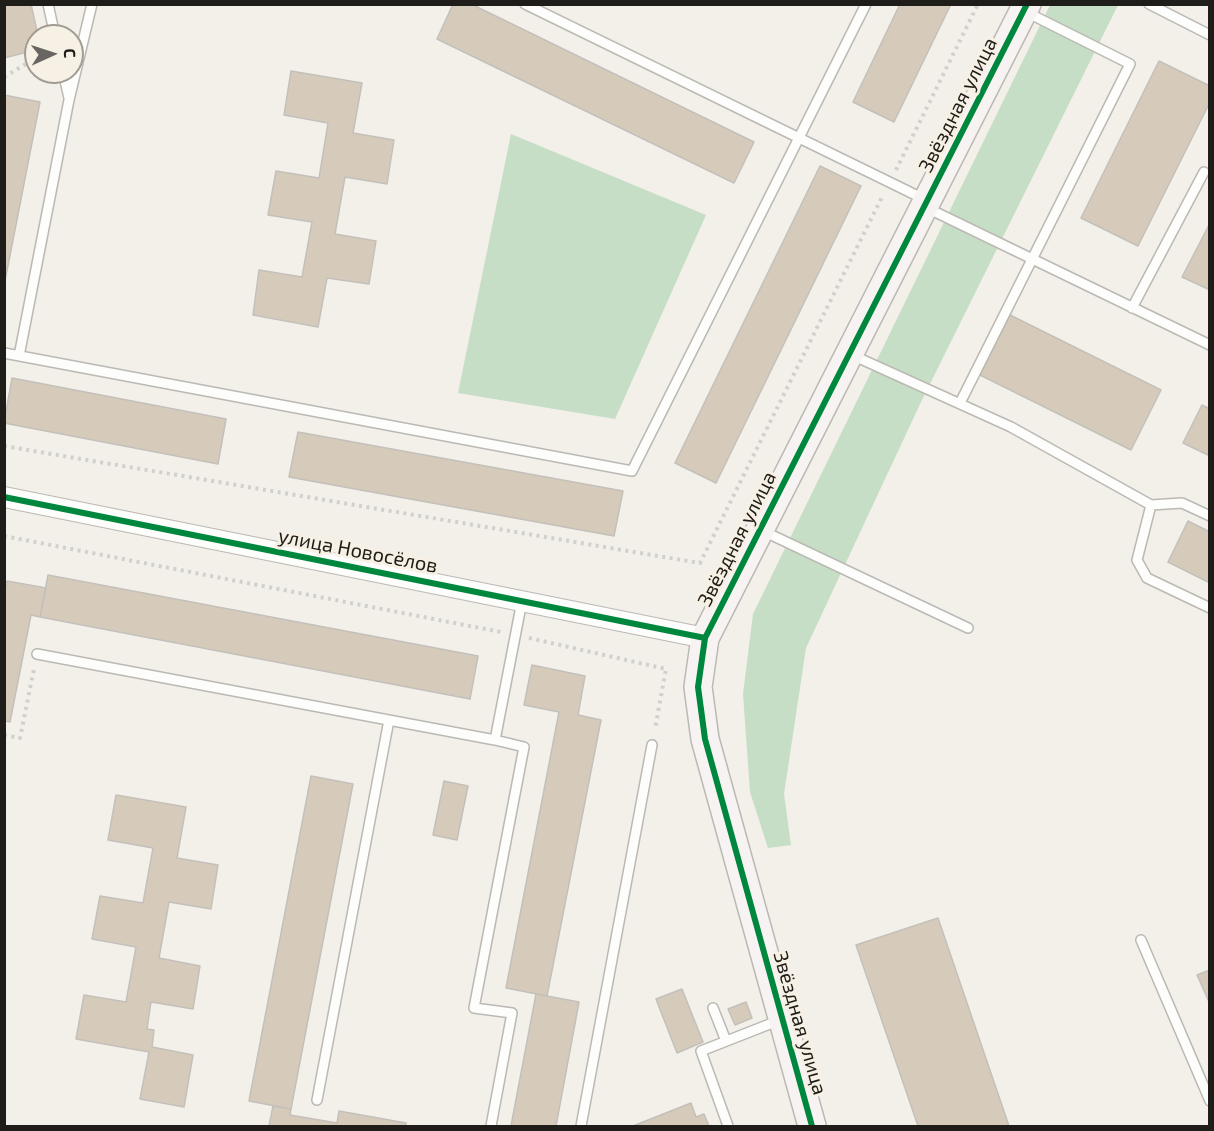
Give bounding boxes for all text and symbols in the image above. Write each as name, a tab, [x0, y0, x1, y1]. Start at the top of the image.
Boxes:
north arrow	[24, 24, 84, 84]
street label: Звёздная улица	[914, 33, 1002, 177]
text: С	[61, 48, 80, 58]
street label: Звёздная улица	[693, 467, 781, 611]
street label: улица Новосёлов	[276, 524, 440, 578]
street label: Звёздная улица	[768, 948, 832, 1098]

